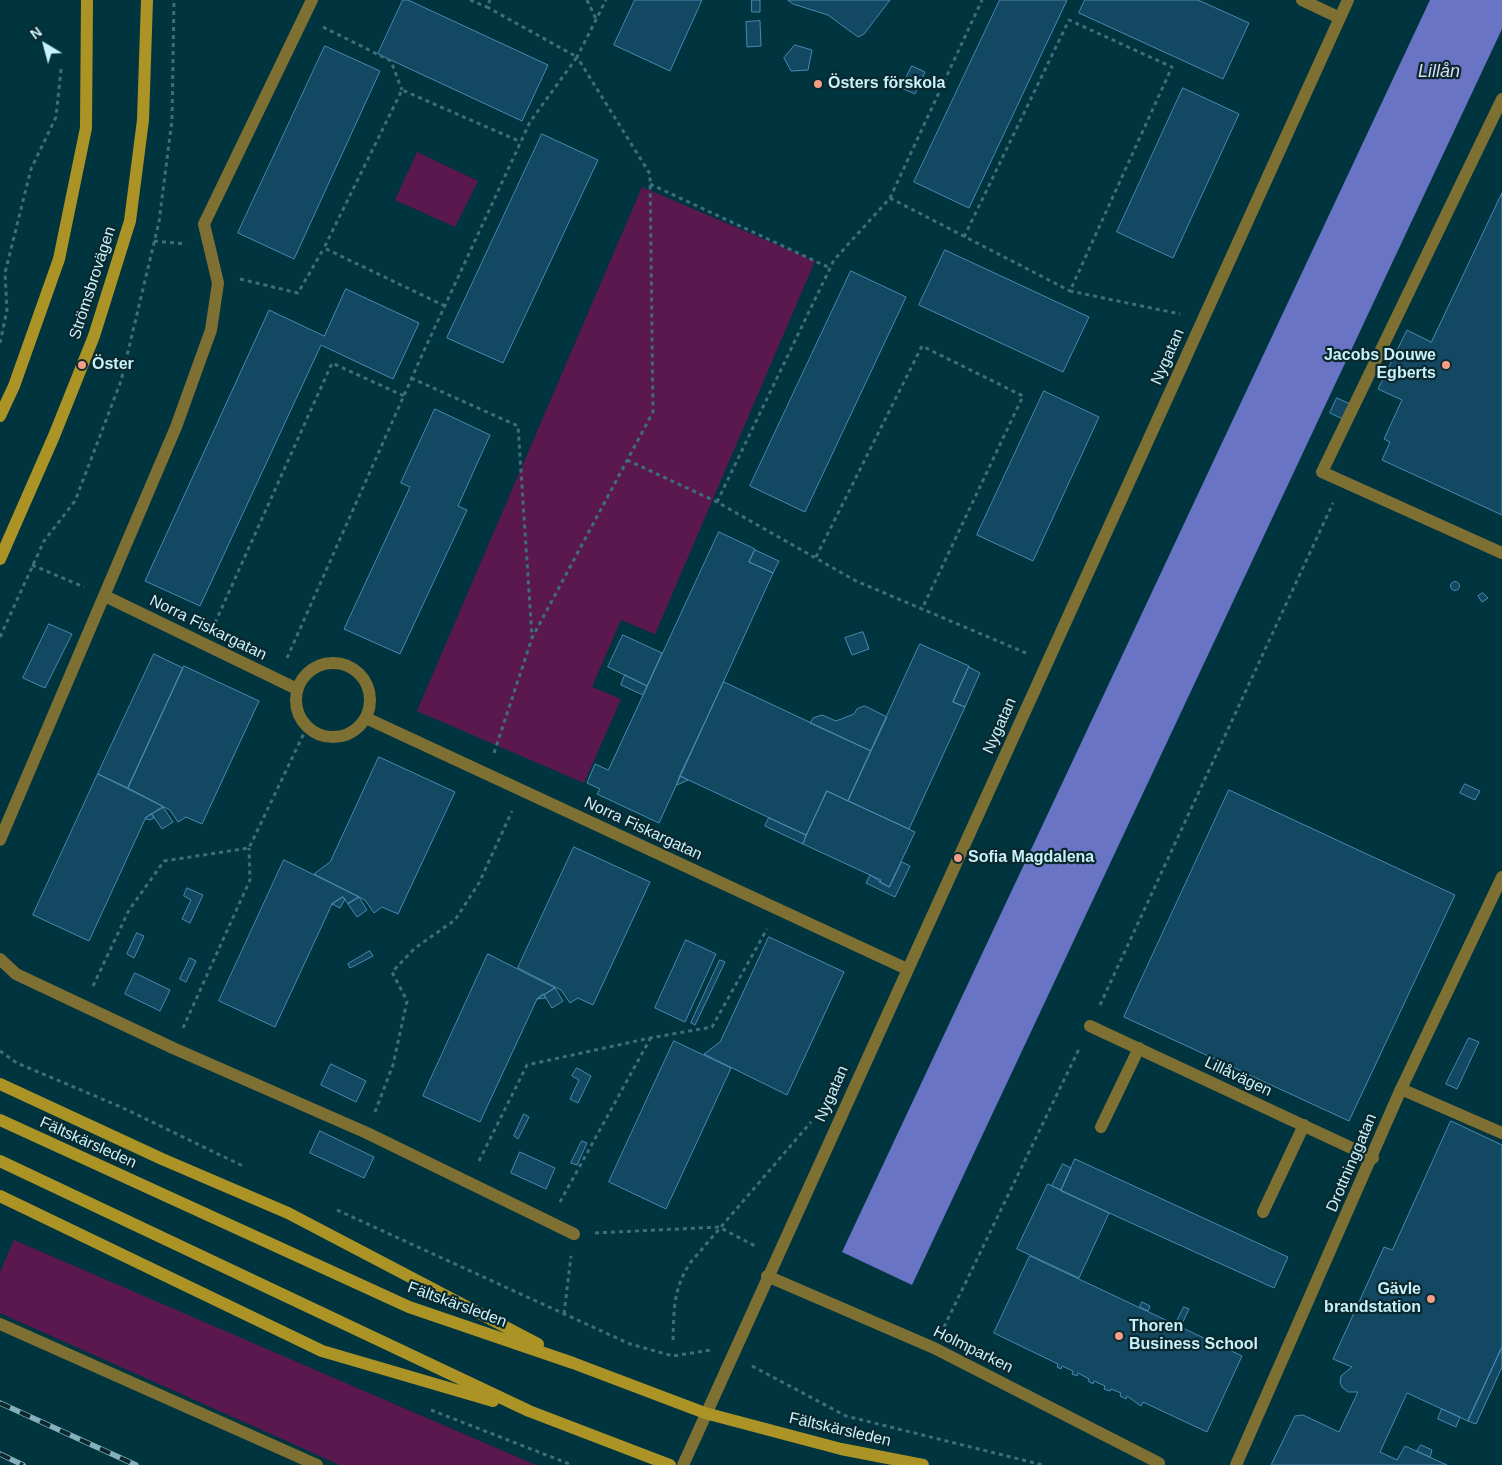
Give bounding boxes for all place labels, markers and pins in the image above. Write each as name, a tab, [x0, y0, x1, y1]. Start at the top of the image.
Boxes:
place label: Östers förskola	[828, 74, 945, 94]
marker: Östers förskola	[812, 78, 824, 90]
place label: Jacobs Douwe Egberts	[1324, 346, 1436, 384]
place label: Öster	[92, 355, 134, 375]
marker: Öster	[76, 359, 88, 371]
marker: Jacobs Douwe Egberts	[1440, 359, 1452, 371]
place label: Sofia Magdalena	[968, 848, 1094, 868]
marker: Sofia Magdalena	[952, 852, 964, 864]
place label: Gävle brandstation	[1324, 1280, 1421, 1318]
marker: Gävle brandstation	[1425, 1293, 1437, 1305]
place label: Thoren Business School	[1129, 1317, 1258, 1355]
marker: Thoren Business School	[1113, 1330, 1125, 1342]

